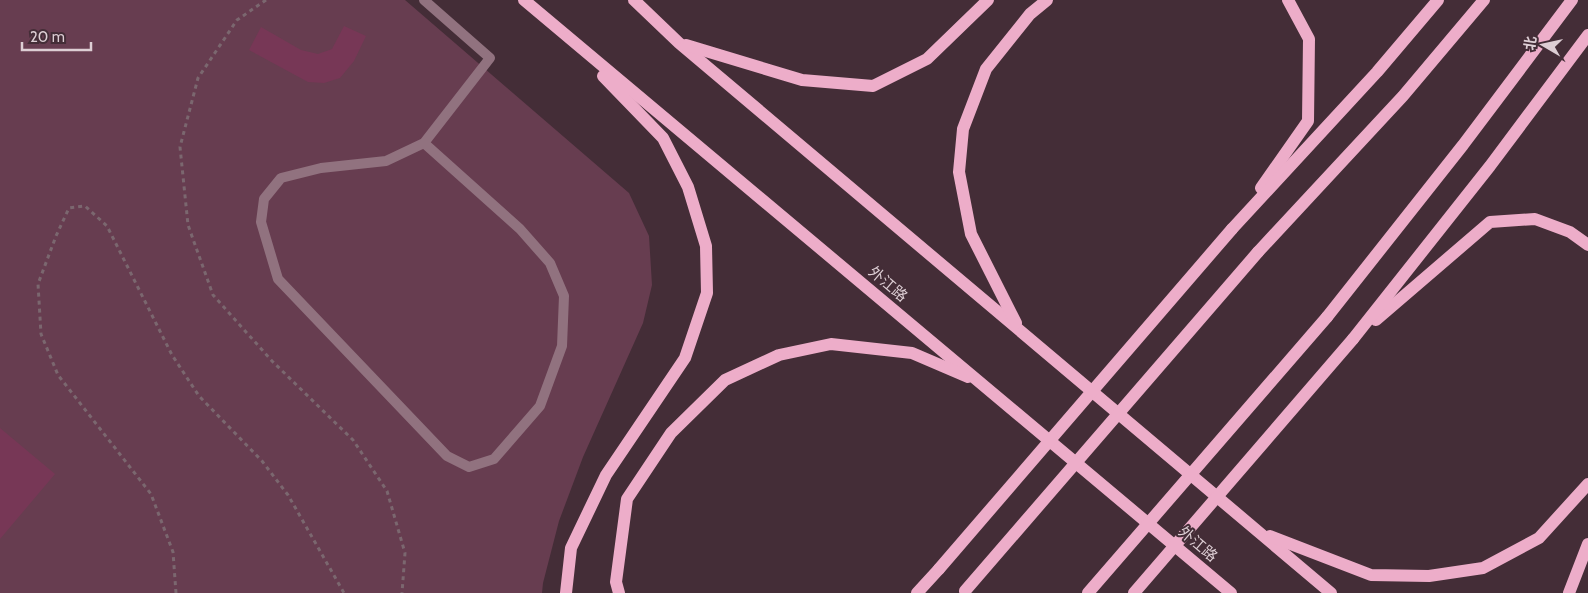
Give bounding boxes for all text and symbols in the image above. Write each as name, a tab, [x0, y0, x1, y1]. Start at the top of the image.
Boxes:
scale bar	[22, 20, 91, 52]
north arrow	[1518, 20, 1568, 70]
text: 20 m	[30, 28, 65, 46]
text: 北	[1520, 35, 1540, 51]
street label: 外江路	[865, 263, 911, 305]
street label: 外江路	[1175, 523, 1221, 565]

